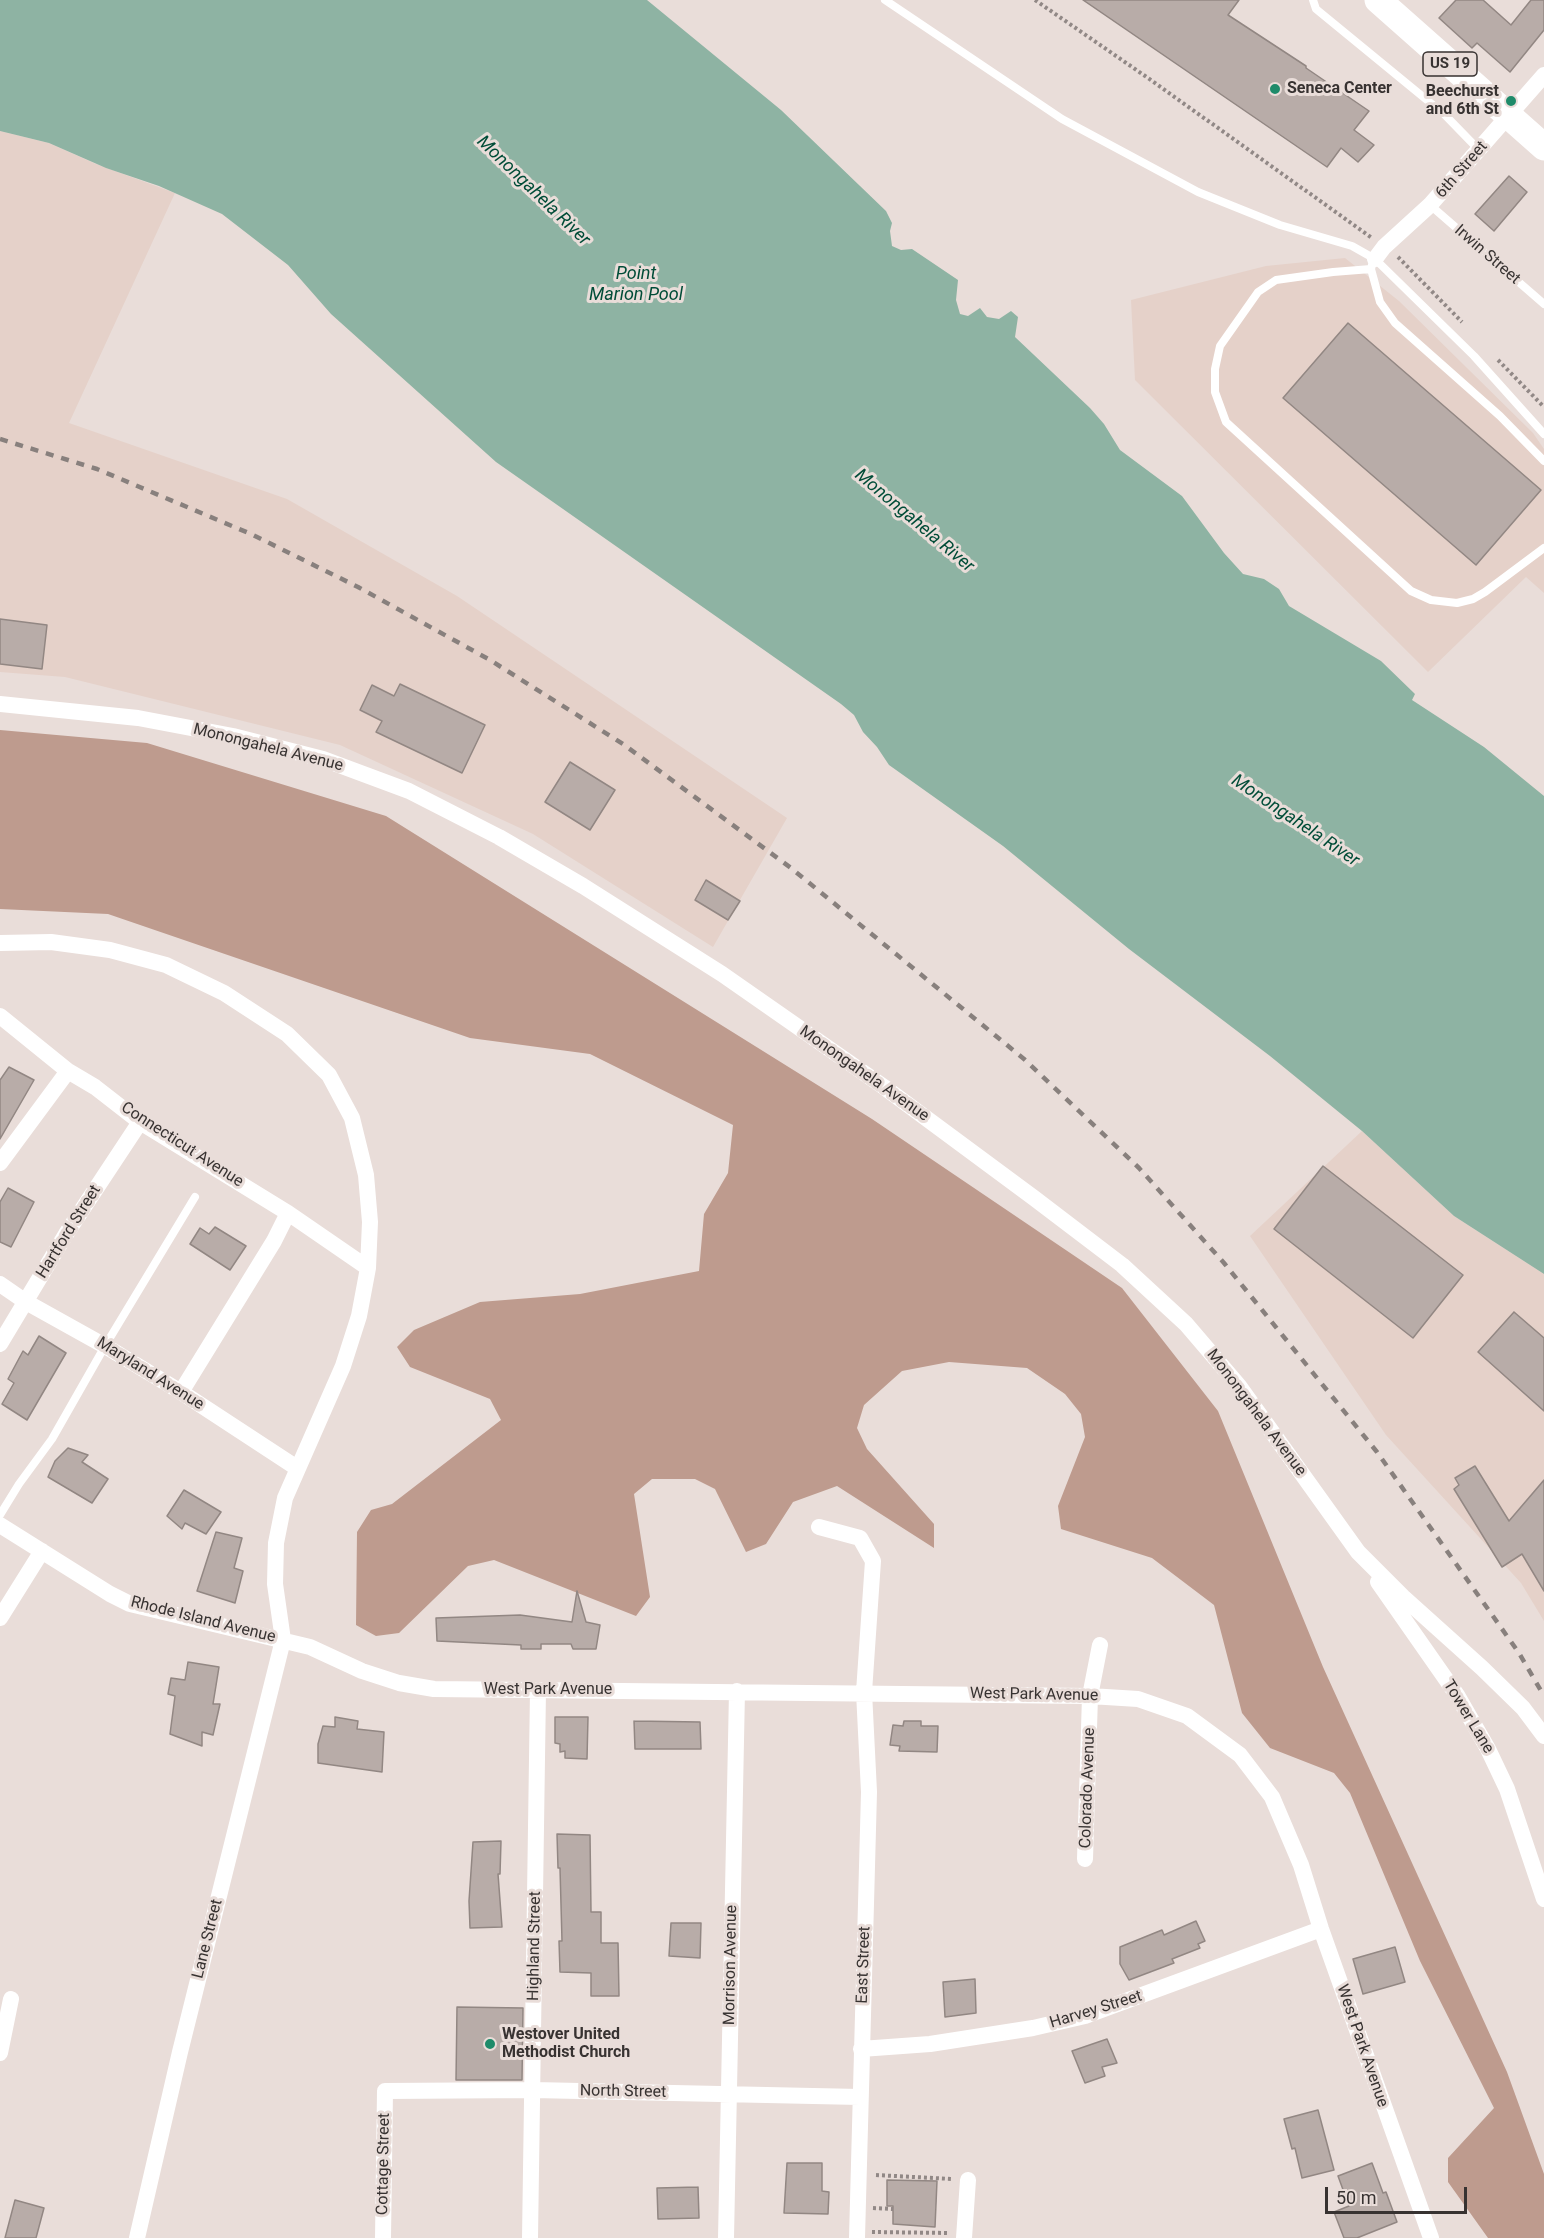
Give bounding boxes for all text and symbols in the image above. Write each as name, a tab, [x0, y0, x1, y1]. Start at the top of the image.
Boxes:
road number: US 19	[1423, 52, 1477, 76]
place label: Seneca Center	[1287, 79, 1392, 99]
marker: Seneca Center	[1268, 82, 1282, 96]
place label: Beechurst and 6th St	[1426, 82, 1499, 120]
marker: Beechurst and 6th St	[1504, 94, 1518, 108]
water label: Monongahela River	[472, 131, 594, 251]
street label: 6th Street	[1432, 138, 1492, 202]
street label: Irwin Street	[1450, 221, 1524, 289]
water label: Point Marion Pool	[589, 263, 683, 306]
water label: Monongahela River	[850, 465, 978, 577]
street label: Monongahela Avenue	[191, 720, 345, 776]
water label: Monongahela River	[1227, 770, 1363, 872]
street label: Monongahela Avenue	[796, 1022, 932, 1126]
street label: Connecticut Avenue	[117, 1098, 247, 1192]
street label: Hartford Street	[33, 1182, 105, 1282]
street label: Maryland Avenue	[93, 1333, 207, 1415]
street label: Monongahela Avenue	[1202, 1346, 1310, 1480]
street label: Rhode Island Avenue	[129, 1593, 277, 1647]
street label: Tower Lane	[1439, 1677, 1497, 1757]
street label: West Park Avenue	[484, 1680, 612, 1700]
street label: West Park Avenue	[970, 1684, 1098, 1706]
street label: Colorado Avenue	[1076, 1727, 1100, 1849]
street label: Highland Street	[524, 1891, 546, 2001]
street label: Lane Street	[189, 1897, 227, 1981]
street label: Morrison Avenue	[720, 1905, 742, 2025]
street label: East Street	[853, 1926, 875, 2004]
street label: West Park Avenue	[1332, 1982, 1392, 2110]
street label: Harvey Street	[1048, 1987, 1144, 2033]
place label: Westover United Methodist Church	[502, 2025, 630, 2063]
marker: Westover United Methodist Church	[483, 2037, 497, 2051]
street label: North Street	[580, 2082, 666, 2102]
street label: Cottage Street	[374, 2113, 394, 2215]
scale bar	[1328, 2175, 1470, 2213]
text: 50 m	[1336, 2187, 1376, 2208]

